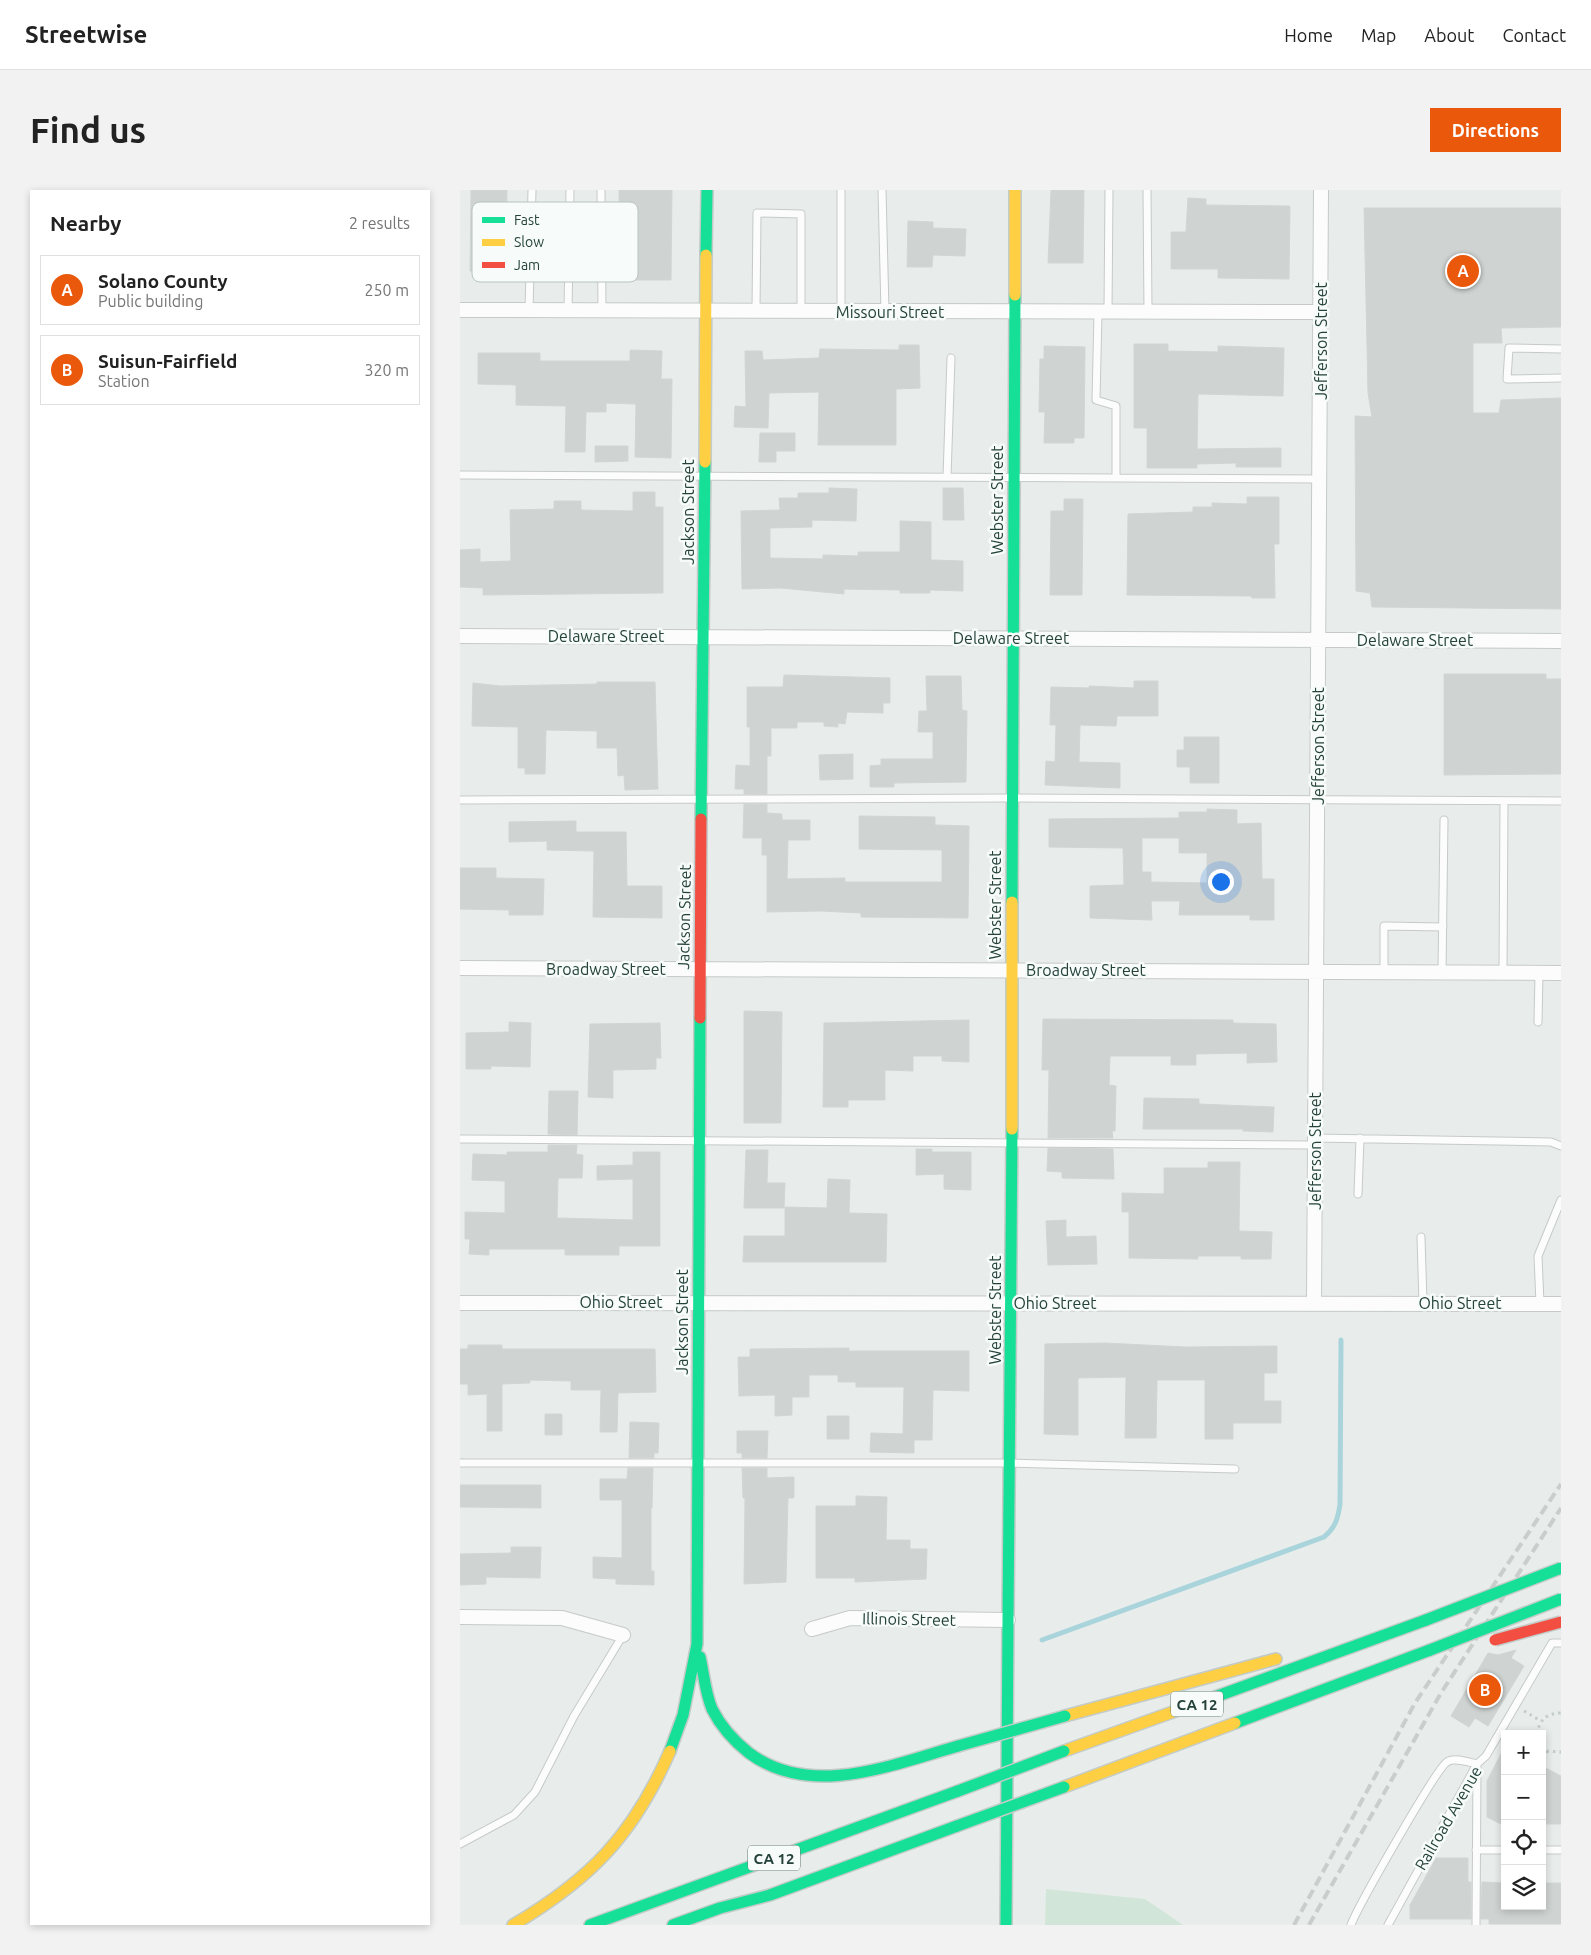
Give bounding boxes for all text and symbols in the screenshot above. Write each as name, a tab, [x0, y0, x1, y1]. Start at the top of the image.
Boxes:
text: Streetwise	[25, 21, 147, 48]
text: Home	[1284, 25, 1333, 45]
text: Map	[1361, 25, 1396, 45]
text: About	[1424, 25, 1474, 45]
text: Contact	[1502, 25, 1566, 45]
button: Directions	[1430, 108, 1561, 152]
text: Find us	[30, 110, 146, 150]
legend	[472, 202, 638, 282]
text: Nearby	[50, 211, 121, 235]
text: Fast	[514, 212, 540, 228]
text: 2 results	[349, 214, 410, 232]
text: Slow	[514, 234, 544, 250]
pin: A	[1447, 252, 1479, 290]
text: Jam	[514, 257, 540, 273]
text: Solano County	[98, 270, 228, 292]
text: A	[61, 281, 73, 299]
text: 250 m	[364, 281, 409, 299]
street label: Jefferson Street	[1312, 282, 1330, 400]
text: Public building	[98, 292, 203, 310]
street label: Missouri Street	[836, 303, 945, 321]
text: Suisun-Fairfield	[98, 350, 237, 372]
text: B	[62, 361, 72, 379]
text: 320 m	[364, 361, 409, 379]
text: Station	[98, 372, 150, 390]
street label: Webster Street	[988, 445, 1006, 555]
street label: Jackson Street	[679, 459, 697, 565]
street label: Delaware Street	[548, 627, 665, 645]
street label: Delaware Street	[953, 629, 1070, 647]
street label: Delaware Street	[1357, 631, 1474, 649]
street label: Jefferson Street	[1309, 687, 1327, 805]
street label: Webster Street	[986, 850, 1004, 960]
street label: Jackson Street	[674, 863, 694, 970]
your location	[1208, 869, 1234, 895]
street label: Broadway Street	[546, 960, 667, 978]
street label: Broadway Street	[1026, 961, 1147, 979]
street label: Jefferson Street	[1306, 1092, 1324, 1210]
street label: Webster Street	[986, 1255, 1004, 1365]
street label: Jackson Street	[673, 1269, 691, 1375]
street label: Ohio Street	[579, 1293, 663, 1311]
street label: Ohio Street	[1013, 1294, 1097, 1312]
street label: Ohio Street	[1418, 1294, 1502, 1312]
street label: Illinois Street	[862, 1609, 957, 1629]
pin: B	[1469, 1671, 1501, 1709]
road number: CA 12	[1171, 1692, 1223, 1716]
map controls	[1501, 1730, 1546, 1910]
button: +	[1501, 1730, 1546, 1775]
street label: Railroad Avenue	[1411, 1763, 1485, 1873]
button: −	[1501, 1775, 1546, 1820]
button: locate	[1501, 1820, 1546, 1865]
road number: CA 12	[748, 1846, 800, 1870]
button: layers	[1501, 1865, 1546, 1910]

